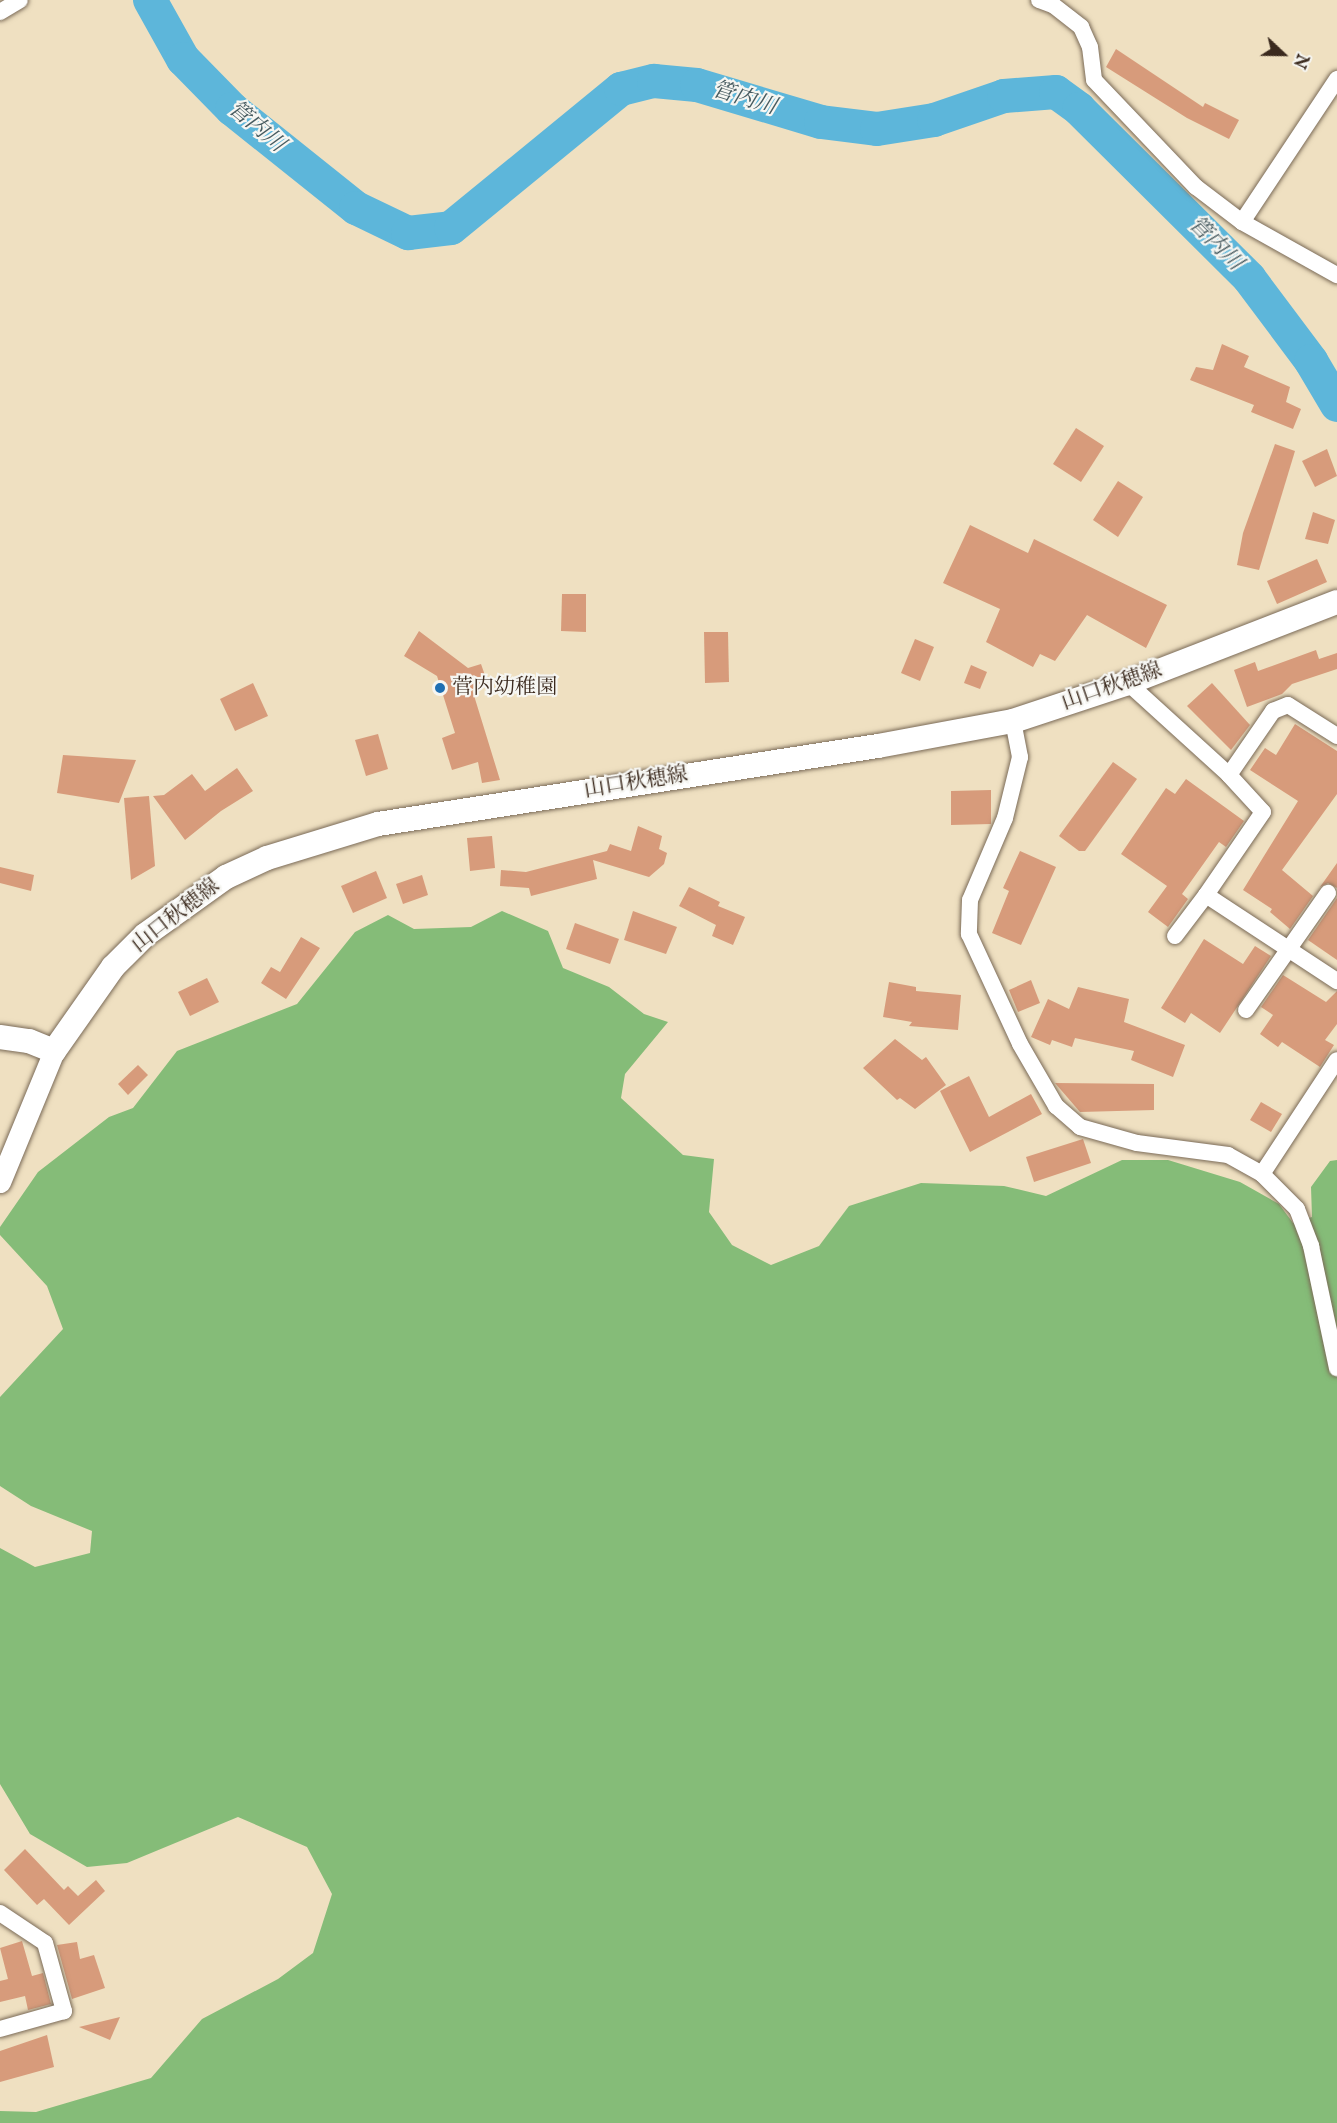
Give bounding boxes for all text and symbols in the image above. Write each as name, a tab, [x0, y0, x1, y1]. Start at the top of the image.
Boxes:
north arrow	[1253, 24, 1313, 84]
text: N	[1288, 51, 1312, 71]
water label: 管内川	[709, 77, 779, 121]
water label: 管内川	[222, 96, 290, 158]
water label: 管内川	[1182, 211, 1248, 277]
street label: 山口秋穂線	[1058, 658, 1166, 716]
place label: 菅内幼稚園	[452, 675, 557, 701]
marker: 菅内幼稚園	[433, 681, 447, 695]
street label: 山口秋穂線	[582, 762, 690, 804]
street label: 山口秋穂線	[127, 874, 225, 958]

